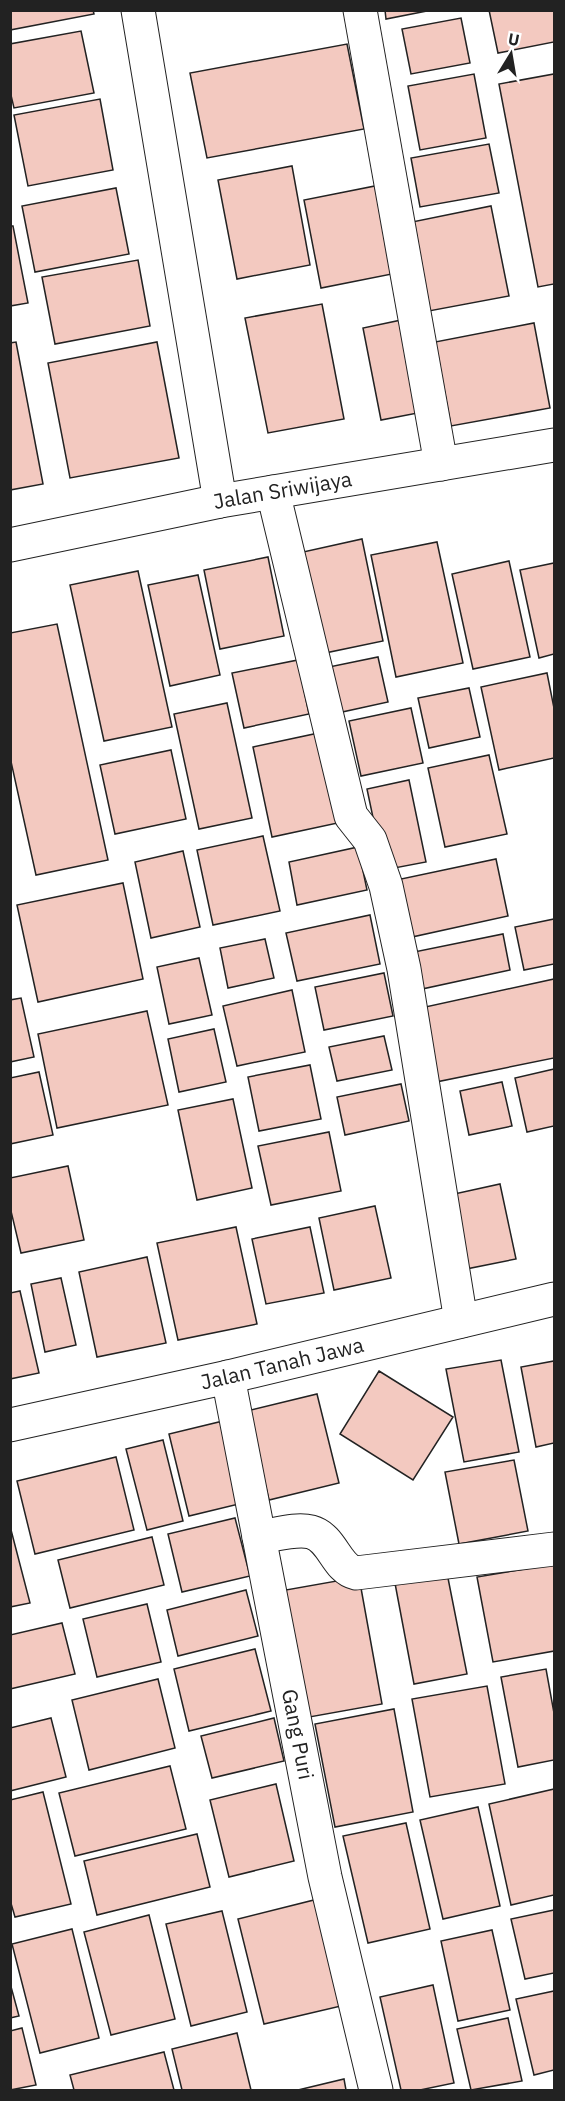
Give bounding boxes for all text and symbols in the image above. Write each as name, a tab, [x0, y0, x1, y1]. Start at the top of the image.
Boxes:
north arrow	[481, 24, 541, 84]
text: U	[507, 28, 521, 50]
street label: Jalan Sriwijaya	[210, 464, 354, 515]
street label: Jalan Tanah Jawa	[198, 1330, 366, 1396]
street label: Gang Puri	[276, 1687, 321, 1782]

